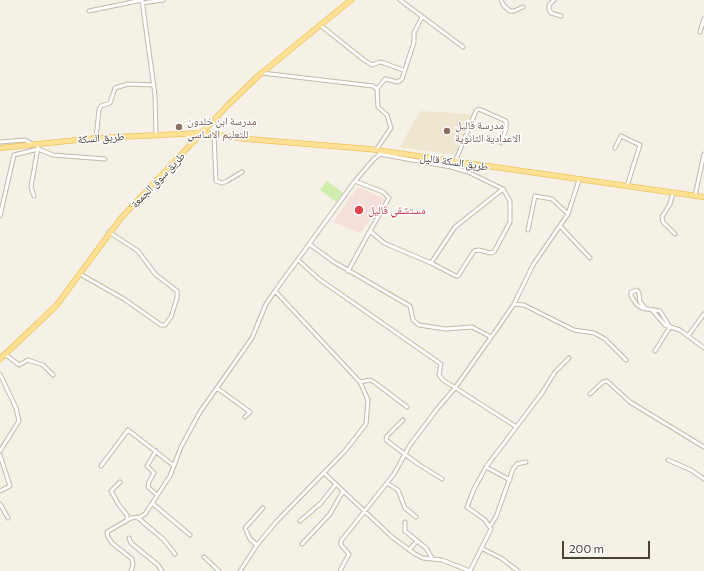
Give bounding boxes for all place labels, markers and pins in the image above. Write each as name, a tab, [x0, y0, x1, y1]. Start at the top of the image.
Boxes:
place label: مدرسة ابن خلدون للتعليم الاساسي	[187, 114, 256, 140]
place label: مدرسة قاليل الاعدادية الثانوية	[455, 118, 521, 144]
marker: مدرسة ابن خلدون للتعليم الاساسي	[174, 122, 184, 132]
marker: مدرسة قاليل الاعدادية الثانوية	[442, 126, 452, 136]
place label: مستشقي قاليل	[368, 203, 426, 217]
marker: مستشقي قاليل	[353, 204, 365, 216]

